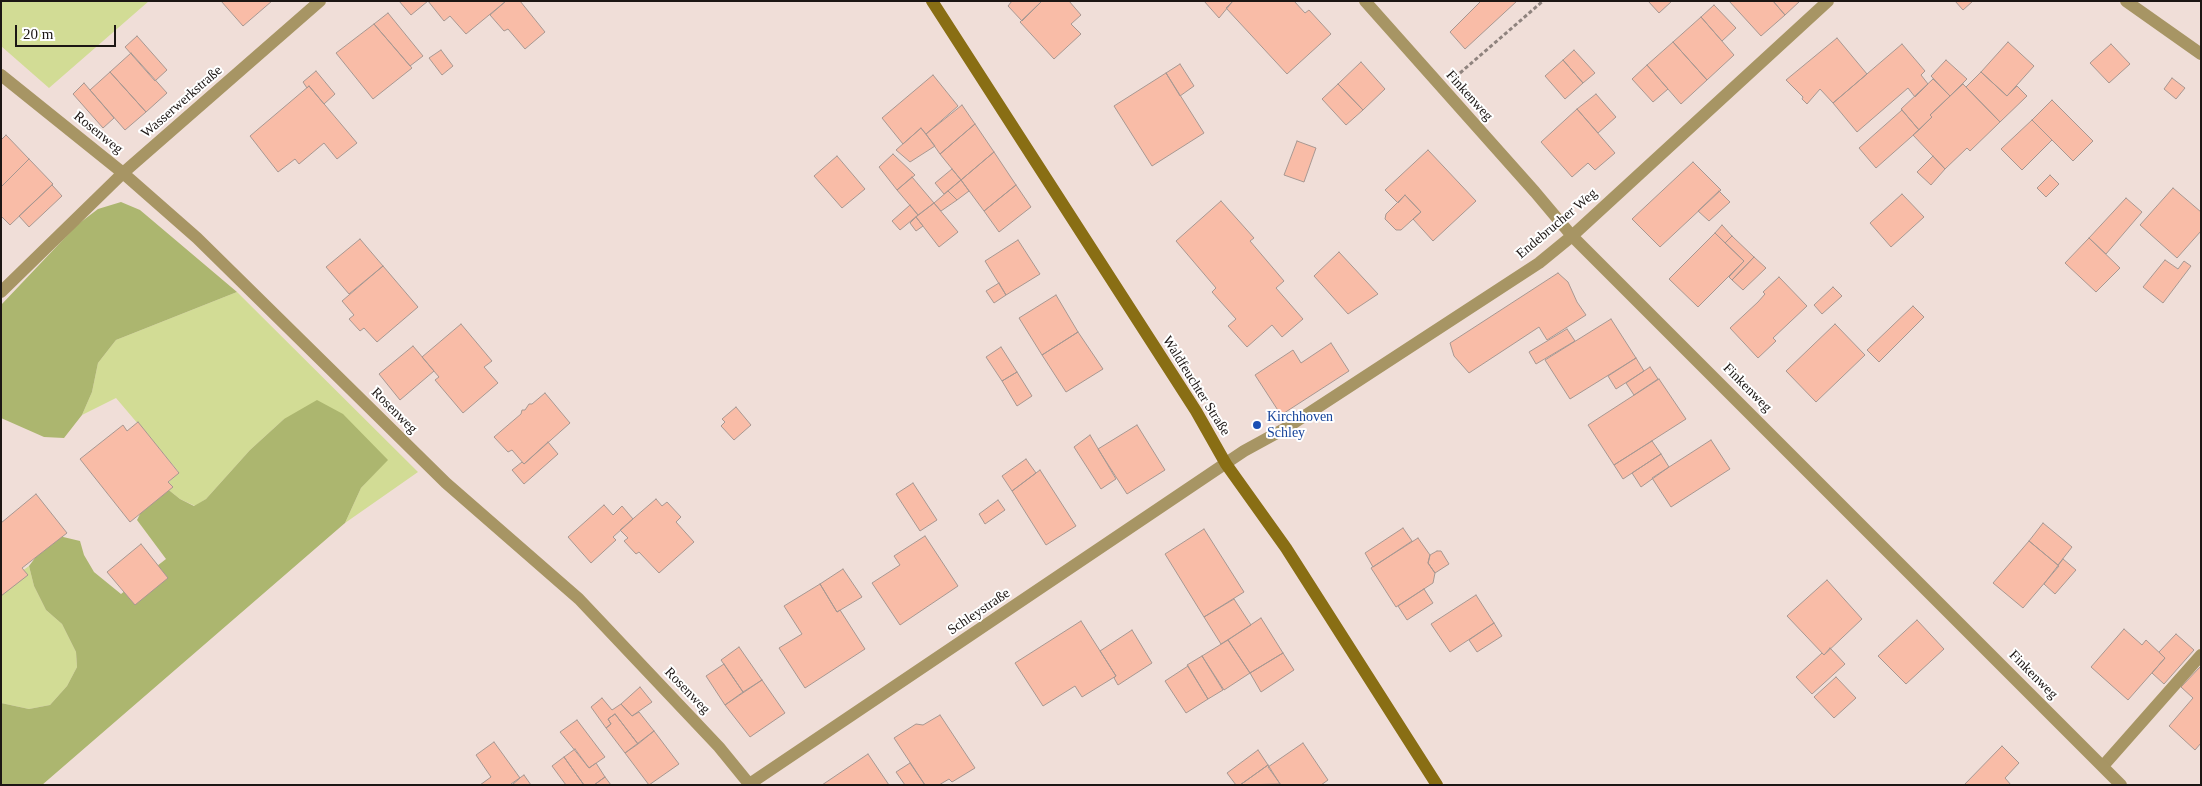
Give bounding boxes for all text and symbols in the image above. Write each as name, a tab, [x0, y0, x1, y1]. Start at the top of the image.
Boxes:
scale bar	[18, 15, 119, 47]
text: 20 m	[23, 26, 53, 42]
street label: Wasserwerkstraße	[138, 62, 226, 142]
street label: Finkenweg	[1442, 67, 1496, 125]
street label: Rosenweg	[70, 108, 126, 158]
street label: Endebrucher Weg	[1513, 185, 1601, 263]
street label: Waldfeuchter Straße	[1159, 333, 1233, 439]
street label: Finkenweg	[1719, 360, 1775, 416]
street label: Rosenweg	[367, 384, 421, 438]
place label: Kirchhoven Schley	[1267, 409, 1333, 442]
marker: Kirchhoven Schley	[1251, 419, 1263, 431]
street label: Schleystraße	[945, 585, 1013, 639]
street label: Finkenweg	[2005, 647, 2061, 703]
street label: Rosenweg	[661, 664, 713, 718]

